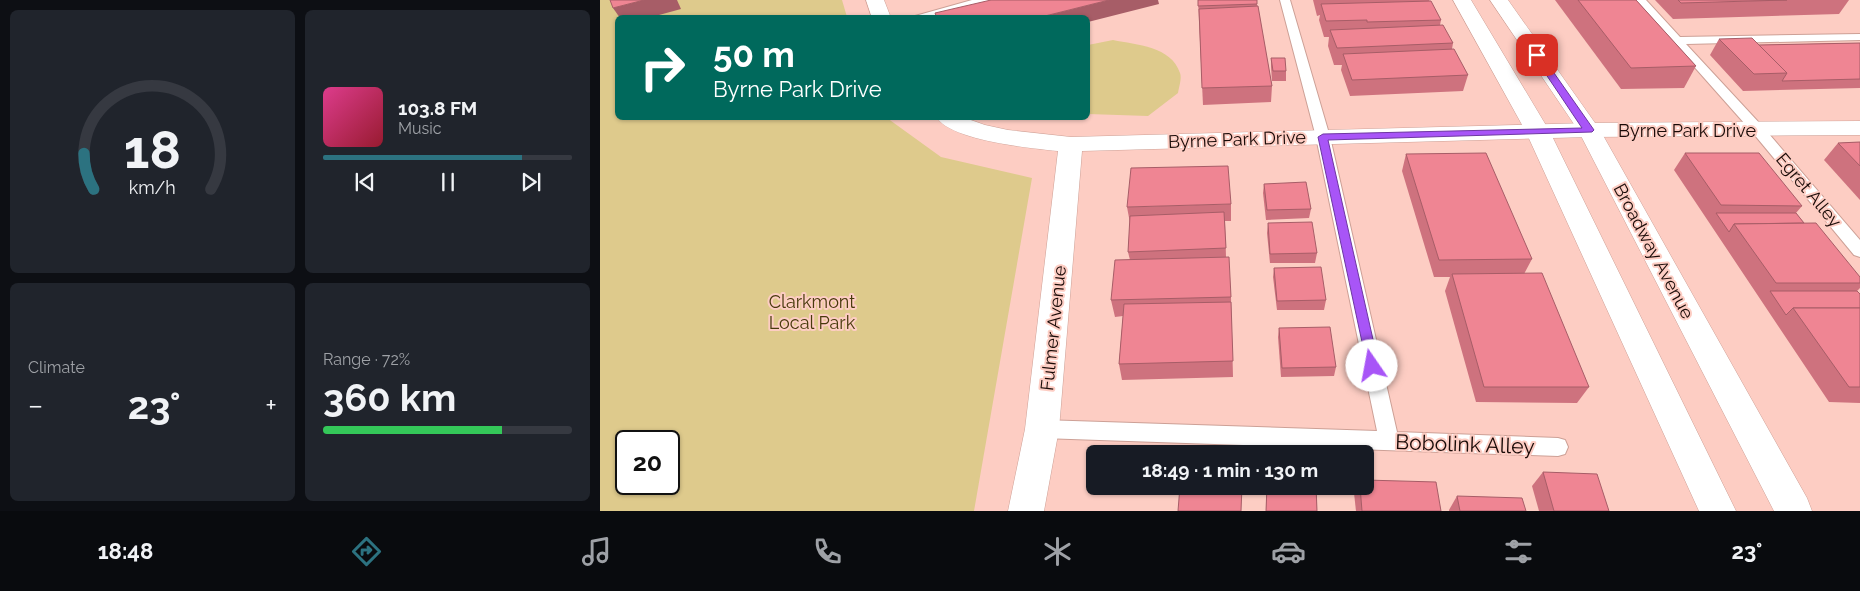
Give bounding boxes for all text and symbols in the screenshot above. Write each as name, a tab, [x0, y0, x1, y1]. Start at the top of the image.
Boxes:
text: 50 m	[713, 34, 795, 75]
pin	[1516, 34, 1558, 76]
icon: right	[630, 35, 695, 100]
icon: arrive	[1523, 41, 1551, 69]
text: Byrne Park Drive	[713, 76, 882, 102]
text: 103.8 FM	[398, 97, 477, 119]
text: 18	[124, 119, 181, 180]
text: Music	[398, 119, 442, 138]
street label: Byrne Park Drive	[1618, 120, 1756, 141]
street label: Byrne Park Drive	[1168, 126, 1307, 152]
street label: Egret Alley	[1772, 149, 1846, 232]
icon: previous	[351, 168, 379, 196]
icon: pause	[434, 168, 462, 196]
icon: next	[517, 168, 545, 196]
text: km/h	[129, 177, 176, 198]
street label: Broadway Avenue	[1609, 180, 1699, 323]
street label: Fulmer Avenue	[1036, 264, 1070, 392]
park label: Clarkmont Local Park	[769, 291, 856, 333]
position arrow	[1345, 339, 1397, 391]
text: Range · 72%	[323, 350, 410, 369]
text: Climate	[28, 358, 85, 377]
text: 360 km	[323, 375, 456, 420]
text: 23°	[128, 383, 181, 428]
text: −	[28, 389, 43, 422]
text: +	[265, 389, 277, 422]
street label: Bobolink Alley	[1395, 429, 1535, 459]
speed limit sign: 20	[615, 430, 680, 495]
text: 18:49 · 1 min · 130 m	[1142, 459, 1318, 481]
icon: directions	[349, 534, 384, 569]
icon: music	[579, 534, 614, 569]
icon: phone	[810, 534, 845, 569]
icon: climate	[1040, 534, 1075, 569]
icon: car	[1271, 534, 1306, 569]
icon: filters	[1501, 534, 1536, 569]
text: 18:48	[98, 538, 153, 564]
text: 23°	[1732, 538, 1762, 564]

